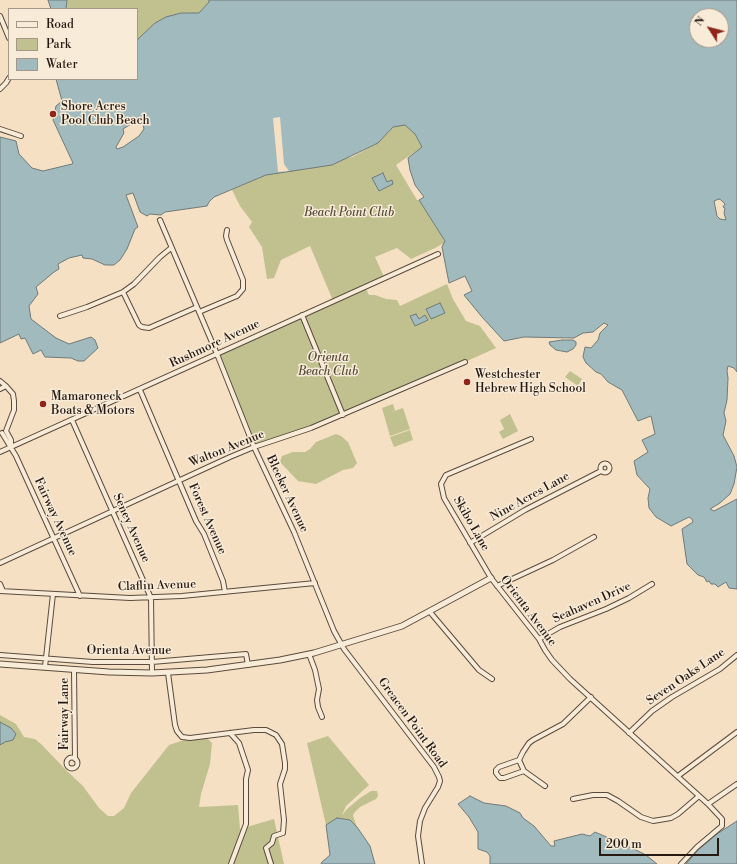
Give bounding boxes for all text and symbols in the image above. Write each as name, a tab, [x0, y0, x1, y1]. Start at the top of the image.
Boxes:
legend	[8, 8, 138, 80]
north arrow	[689, 8, 729, 48]
text: N	[692, 14, 708, 29]
text: Road	[46, 17, 74, 32]
text: Park	[46, 37, 71, 52]
text: Water	[46, 57, 78, 72]
place label: Shore Acres Pool Club Beach	[61, 100, 150, 128]
marker: Shore Acres Pool Club Beach	[48, 109, 58, 119]
park label: Beach Point Club	[304, 206, 394, 220]
street label: Rushmore Avenue	[168, 317, 262, 371]
park label: Orienta Beach Club	[298, 351, 358, 379]
place label: Westchester Hebrew High School	[475, 368, 586, 396]
marker: Westchester Hebrew High School	[462, 377, 472, 387]
place label: Mamaroneck Boats & Motors	[51, 390, 135, 418]
marker: Mamaroneck Boats & Motors	[38, 399, 48, 409]
street label: Walton Avenue	[187, 427, 267, 471]
street label: Bleeker Avenue	[263, 453, 311, 535]
street label: Nine Acres Lane	[488, 469, 572, 525]
street label: Fairway Avenue	[31, 475, 79, 559]
street label: Forest Avenue	[185, 481, 229, 557]
street label: Seney Avenue	[109, 491, 153, 565]
street label: Skibo Lane	[450, 494, 492, 554]
street label: Orienta Avenue	[497, 573, 559, 649]
street label: Claflin Avenue	[118, 577, 196, 595]
street label: Seahaven Drive	[551, 579, 633, 627]
street label: Orienta Avenue	[87, 644, 171, 658]
street label: Seven Oaks Lane	[644, 645, 728, 709]
street label: Greacen Point Road	[375, 675, 449, 771]
street label: Fairway Lane	[58, 678, 72, 750]
scale bar	[601, 830, 721, 856]
text: 200 m	[606, 837, 642, 852]

